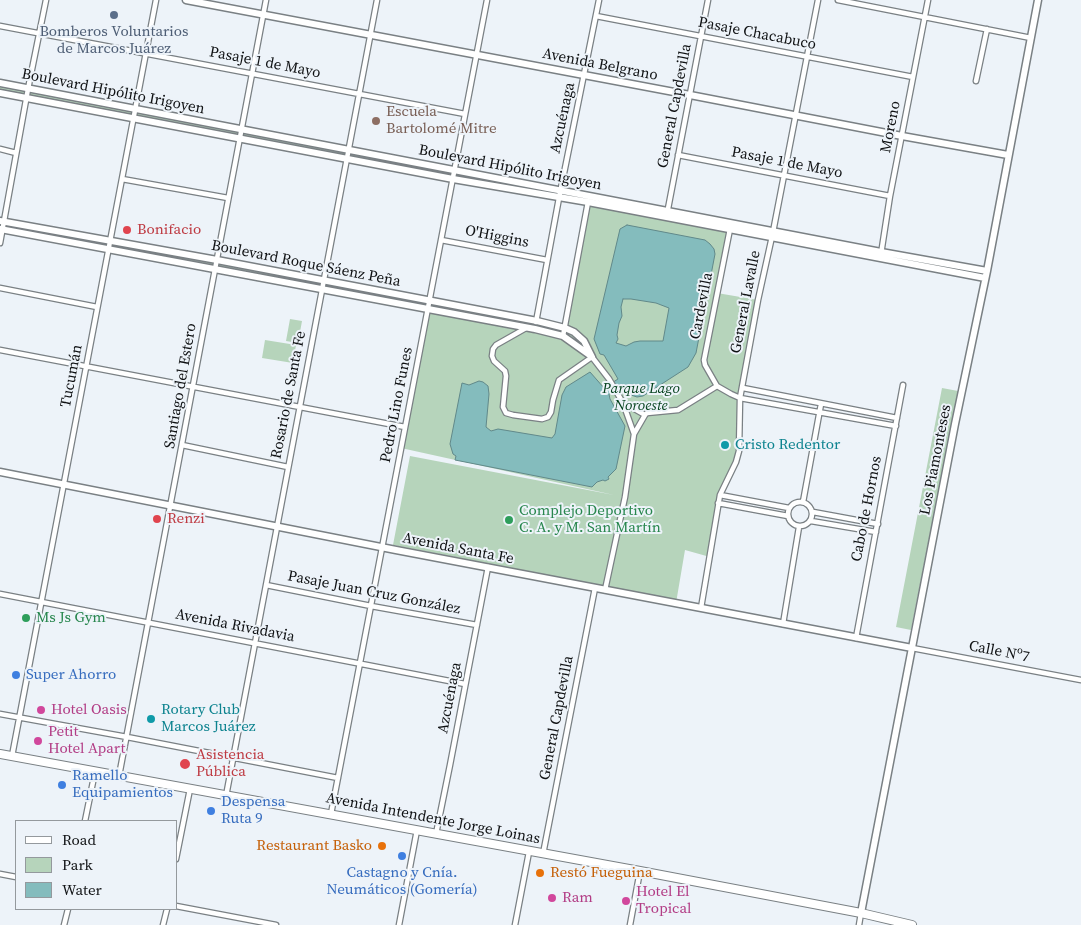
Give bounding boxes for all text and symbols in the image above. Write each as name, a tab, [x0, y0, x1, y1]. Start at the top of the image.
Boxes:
marker: Bomberos Voluntarios de Marcos Juárez	[108, 9, 120, 21]
street label: Pasaje Chacabuco	[697, 14, 817, 54]
place label: Bomberos Voluntarios de Marcos Juárez	[39, 23, 189, 58]
street label: General Capdevilla	[654, 42, 696, 170]
street label: Pasaje 1 de Mayo	[208, 43, 322, 83]
street label: Avenida Belgrano	[541, 45, 659, 85]
street label: Boulevard Hipólito Irigoyen	[20, 65, 206, 119]
street label: Azcuénaga	[547, 81, 579, 155]
street label: Moreno	[877, 99, 905, 155]
place label: Escuela Bartolomé Mitre	[386, 103, 497, 138]
marker: Escuela Bartolomé Mitre	[370, 115, 382, 127]
street label: Boulevard Hipólito Irigoyen	[417, 141, 603, 195]
street label: Pasaje 1 de Mayo	[730, 143, 844, 183]
place label: Bonifacio	[137, 221, 201, 239]
street label: O'Higgins	[464, 222, 530, 252]
marker: Bonifacio	[121, 224, 133, 236]
street label: Boulevard Roque Sáenz Peña	[210, 237, 402, 291]
street label: General Lavalle	[727, 249, 765, 355]
street label: Cardevilla	[687, 271, 717, 341]
street label: Santiago del Estero	[161, 322, 201, 450]
street label: Rosario de Santa Fe	[268, 329, 310, 461]
street label: Tucumán	[57, 343, 87, 409]
street label: Pedro Lino Funes	[377, 346, 417, 464]
park label: Parque Lago Noroeste	[602, 380, 680, 415]
street label: Los Piamonteses	[916, 403, 956, 517]
place label: Cristo Redentor	[735, 436, 840, 454]
marker: Cristo Redentor	[719, 439, 731, 451]
street label: Cabo de Hornos	[848, 455, 886, 563]
place label: Complejo Deportivo C. A. y M. San Martín	[519, 502, 661, 537]
place label: Renzi	[167, 510, 205, 528]
marker: Renzi	[151, 513, 163, 525]
marker: Complejo Deportivo C. A. y M. San Martín	[503, 514, 515, 526]
street label: Avenida Santa Fe	[401, 529, 515, 569]
street label: Pasaje Juan Cruz González	[286, 567, 462, 619]
street label: Avenida Rivadavia	[174, 606, 296, 646]
place label: Ms Js Gym	[36, 609, 106, 627]
marker: Ms Js Gym	[20, 612, 32, 624]
street label: Calle Nº7	[967, 637, 1031, 667]
street label: General Capdevilla	[536, 654, 578, 782]
street label: Azcuénaga	[434, 661, 466, 735]
place label: Super Ahorro	[26, 666, 116, 684]
marker: Super Ahorro	[10, 669, 22, 681]
place label: Hotel Oasis	[51, 701, 127, 719]
place label: Rotary Club Marcos Juárez	[161, 701, 256, 736]
marker: Hotel Oasis	[35, 704, 47, 716]
marker: Rotary Club Marcos Juárez	[145, 713, 157, 725]
place label: Petit Hotel Apart	[48, 723, 125, 758]
marker: Petit Hotel Apart	[32, 735, 44, 747]
place label: Asistencia Pública	[196, 746, 264, 781]
marker: Asistencia Pública	[178, 757, 192, 771]
place label: Ramello Equipamientos	[72, 767, 173, 802]
marker: Ramello Equipamientos	[56, 779, 68, 791]
street label: Avenida Intendente Jorge Loinas	[324, 789, 542, 849]
place label: Despensa Ruta 9	[221, 793, 285, 828]
marker: Despensa Ruta 9	[205, 805, 217, 817]
legend	[15, 820, 178, 910]
text: Road	[62, 829, 96, 850]
place label: Restaurant Basko	[256, 837, 372, 855]
marker: Restaurant Basko	[376, 840, 388, 852]
marker: Castagno y Cnía. Neumáticos (Gomería)	[396, 850, 408, 862]
text: Park	[62, 854, 93, 875]
place label: Castagno y Cnía. Neumáticos (Gomería)	[326, 864, 478, 899]
place label: Restó Fueguina	[550, 864, 653, 882]
marker: Restó Fueguina	[534, 867, 546, 879]
text: Water	[62, 879, 102, 900]
place label: Hotel El Tropical	[636, 883, 692, 918]
place label: Ram	[562, 889, 593, 907]
marker: Ram	[546, 892, 558, 904]
marker: Hotel El Tropical	[620, 895, 632, 907]

